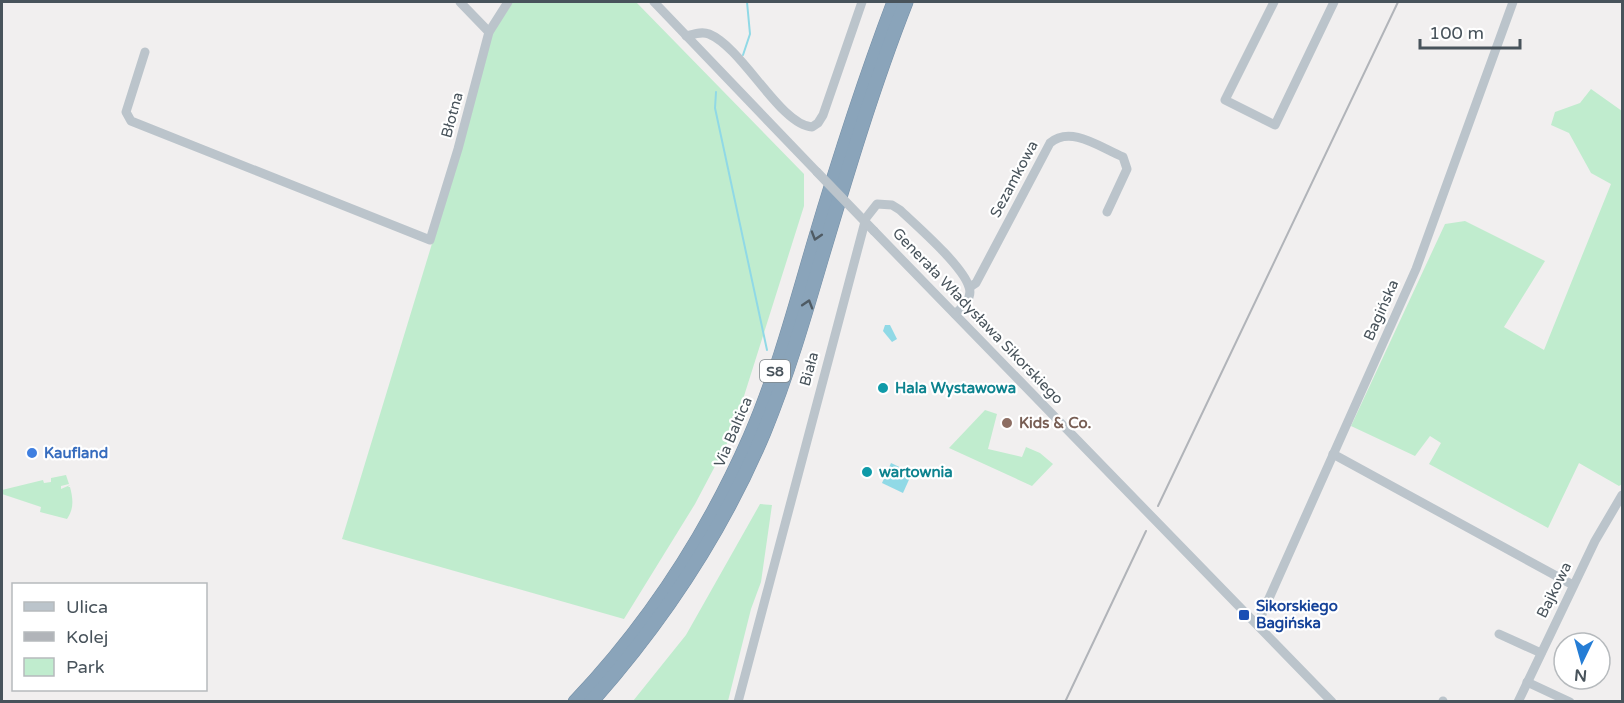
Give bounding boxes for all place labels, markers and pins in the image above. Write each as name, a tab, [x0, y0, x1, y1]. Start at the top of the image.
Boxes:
place label: Hala Wystawowa	[895, 379, 1016, 398]
marker: Hala Wystawowa	[876, 381, 890, 395]
place label: Kids & Co.	[1019, 414, 1091, 432]
marker: Kids & Co.	[1000, 416, 1014, 430]
place label: Kaufland	[44, 444, 108, 462]
marker: Kaufland	[25, 446, 39, 460]
place label: wartownia	[879, 463, 953, 481]
marker: wartownia	[860, 465, 874, 479]
place label: Sikorskiego Bagińska	[1256, 597, 1338, 633]
marker: Sikorskiego Bagińska	[1237, 608, 1251, 622]

